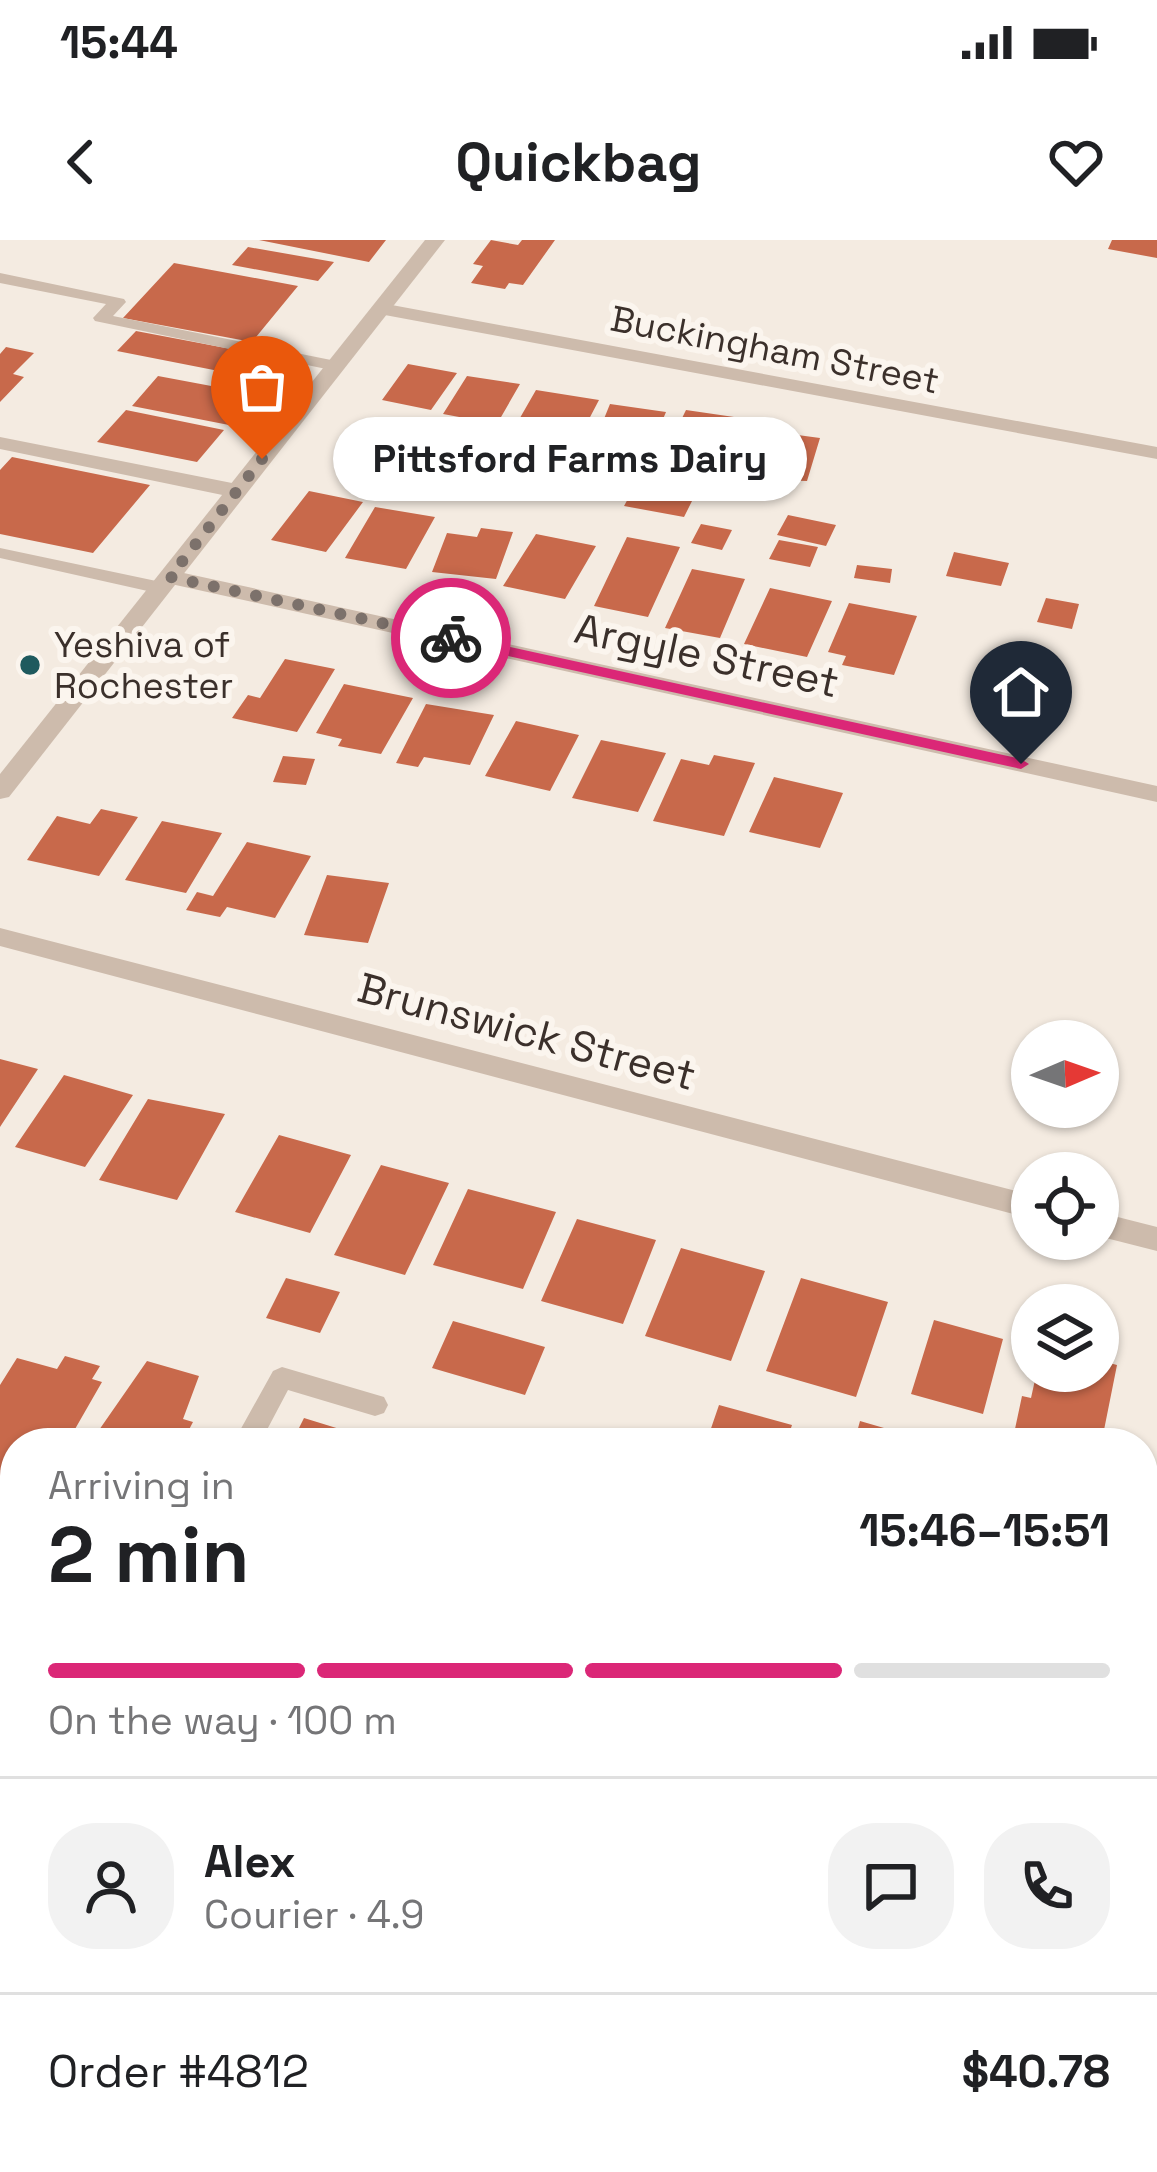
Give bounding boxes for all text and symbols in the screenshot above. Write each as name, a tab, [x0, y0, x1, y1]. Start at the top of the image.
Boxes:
text: 15:44	[60, 14, 178, 71]
text: Quickbag	[456, 128, 701, 197]
icon: back	[48, 129, 114, 195]
icon: heart	[1043, 129, 1109, 195]
street label: Buckingham Street	[607, 296, 943, 404]
pin	[211, 336, 313, 459]
icon: bag	[229, 354, 295, 420]
callout: Pittsford Farms Dairy	[334, 417, 808, 501]
text: Pittsford Farms Dairy	[373, 434, 767, 483]
courier	[391, 578, 511, 698]
street label: Argyle Street	[570, 602, 844, 709]
icon: bike	[418, 605, 484, 671]
place label: Yeshiva of Rochester	[54, 622, 233, 709]
pin	[970, 641, 1072, 764]
marker: Yeshiva of Rochester	[17, 652, 43, 678]
icon: home	[988, 659, 1054, 725]
street label: Brunswick Street	[352, 961, 702, 1102]
north arrow	[1011, 1020, 1119, 1128]
map controls	[1011, 1020, 1119, 1392]
button: locate	[1011, 1152, 1119, 1260]
button: layers	[1011, 1284, 1119, 1392]
text: Arriving in	[48, 1461, 235, 1510]
text: 15:46–15:51	[859, 1502, 1110, 1559]
text: 2 min	[48, 1505, 250, 1605]
text: On the way · 100 m	[48, 1696, 397, 1745]
button: person	[48, 1823, 174, 1949]
button: chat	[828, 1823, 954, 1949]
button: phone	[984, 1823, 1110, 1949]
text: Alex	[204, 1833, 296, 1890]
text: Courier · 4.9	[204, 1890, 424, 1939]
text: Order #4812	[48, 2043, 309, 2100]
text: $40.78	[962, 2043, 1110, 2100]

